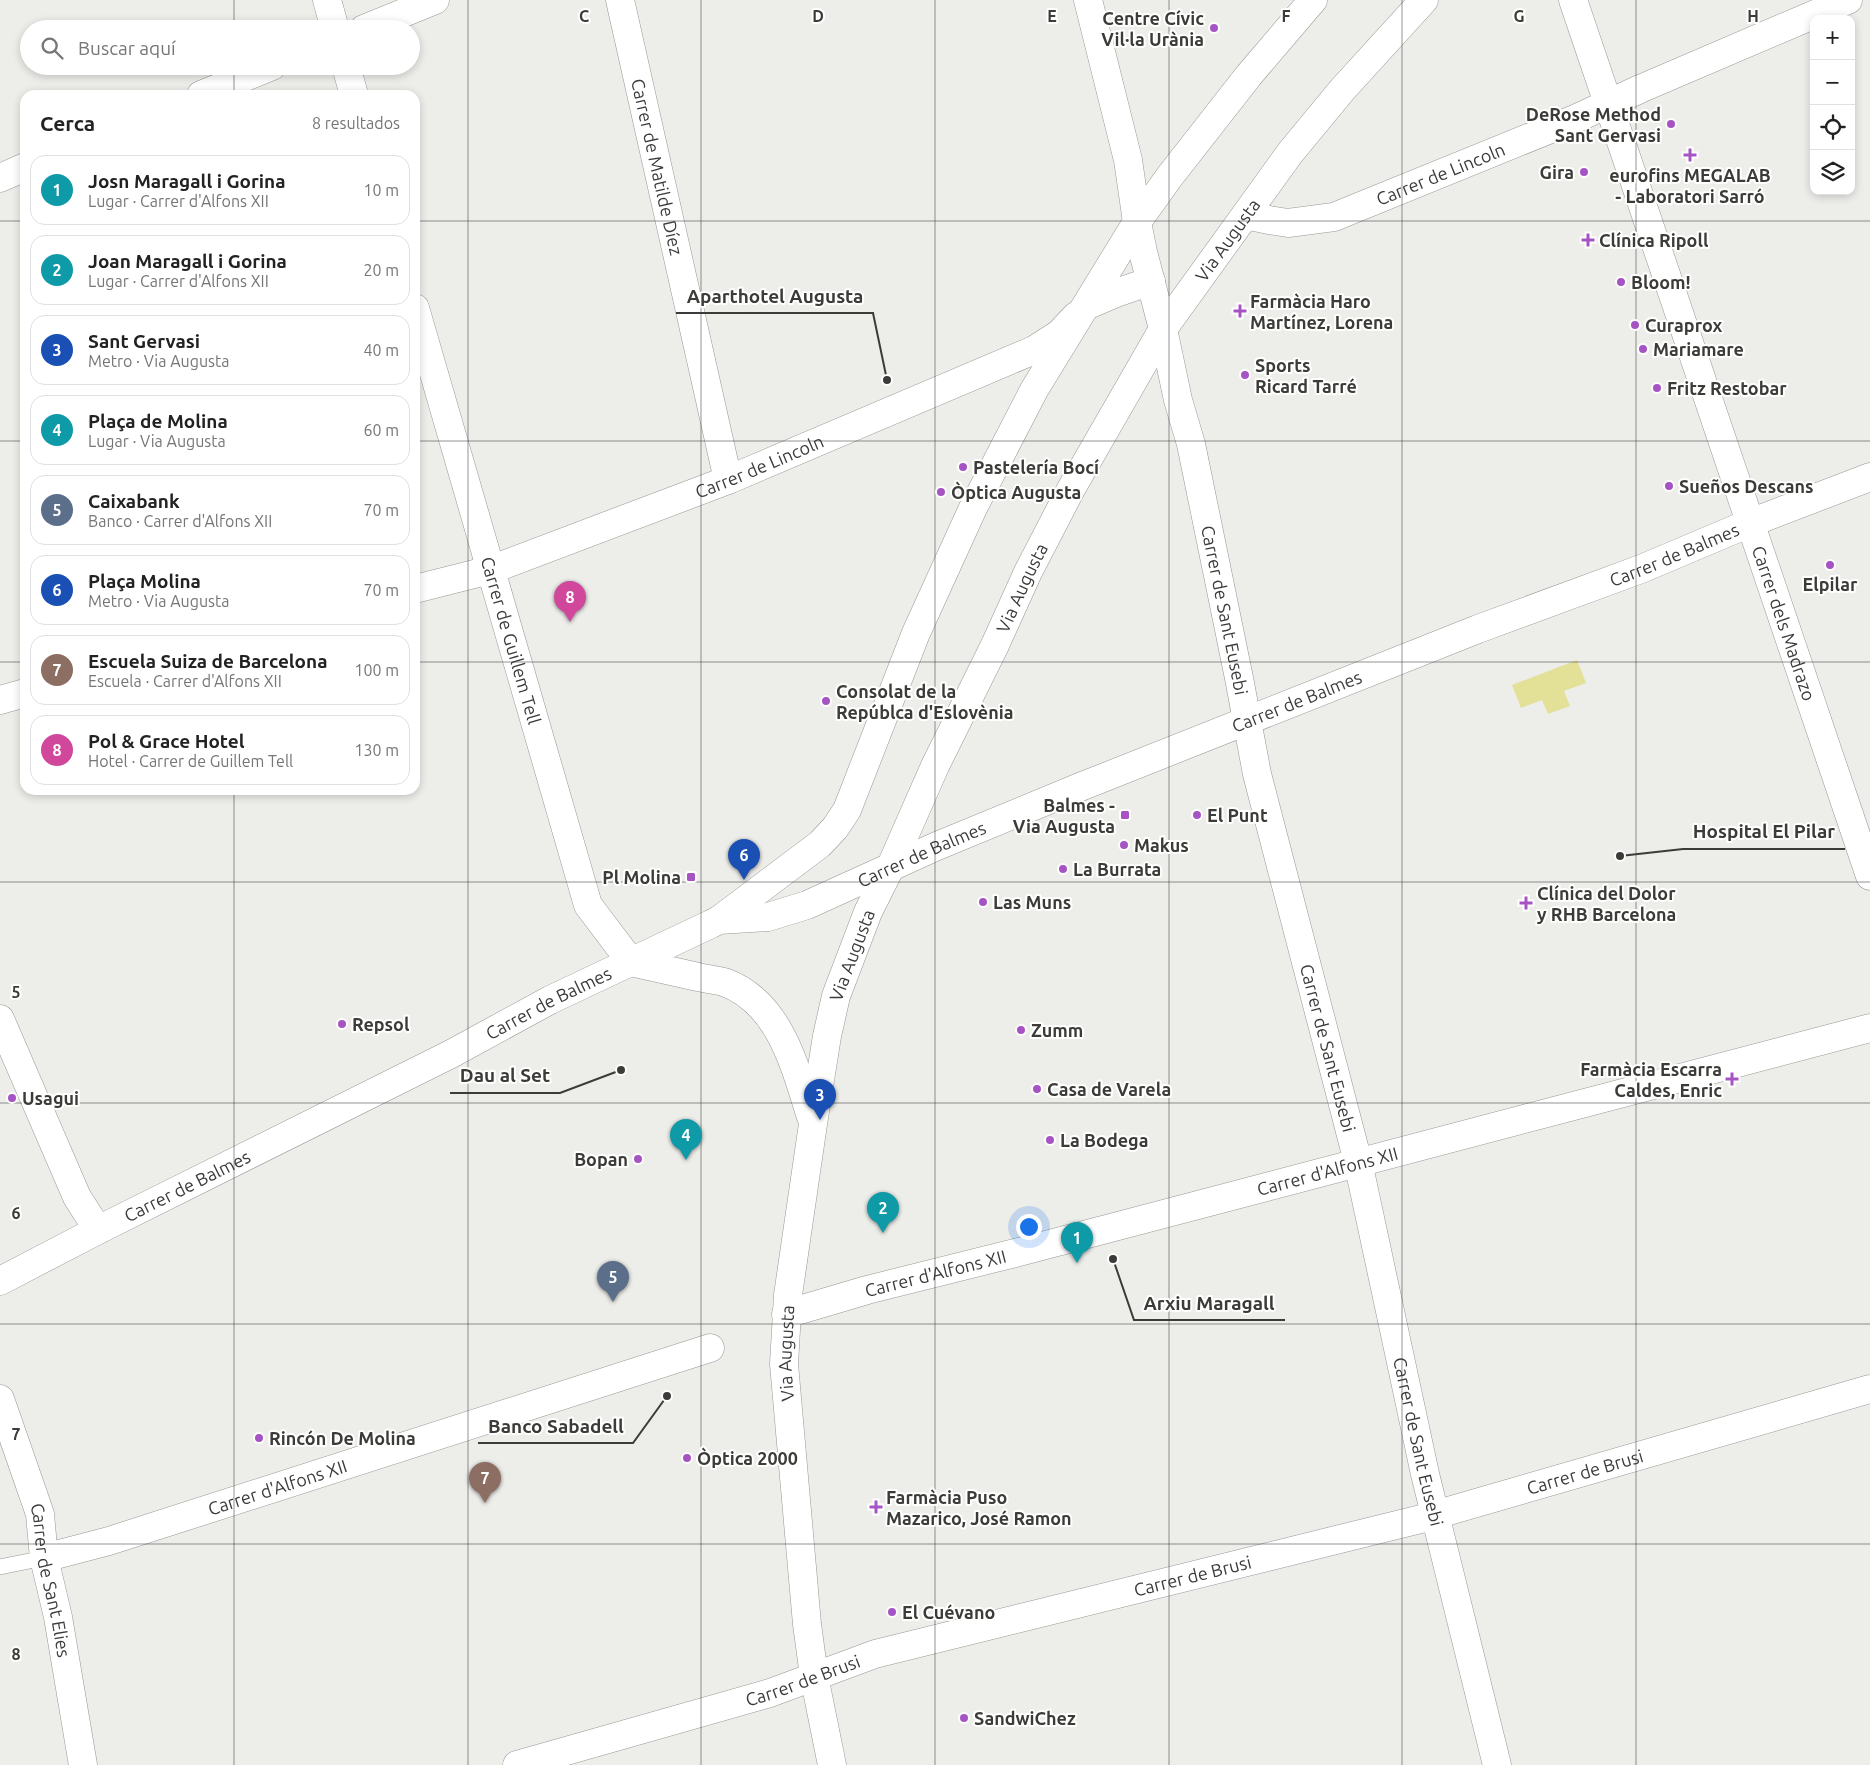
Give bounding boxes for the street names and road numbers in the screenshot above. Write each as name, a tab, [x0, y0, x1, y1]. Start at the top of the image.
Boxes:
street label: Carrer de Matilde Díez	[628, 77, 687, 257]
street label: Carrer de Lincoln	[1373, 139, 1508, 209]
street label: Via Augusta	[1191, 195, 1264, 285]
street label: Carrer de Lincoln	[692, 431, 826, 502]
street label: Carrer de Balmes	[1607, 519, 1742, 590]
street label: Carrer de Sant Eusebi	[1198, 524, 1252, 697]
street label: Via Augusta	[992, 540, 1051, 636]
street label: Carrer dels Madrazo	[1749, 543, 1820, 703]
street label: Carrer de Guillem Tell	[478, 554, 545, 727]
street label: Carrer de Balmes	[1229, 666, 1365, 736]
street label: Carrer de Balmes	[854, 817, 989, 891]
street label: Via Augusta	[825, 907, 878, 1004]
street label: Carrer de Sant Eusebi	[1297, 962, 1360, 1134]
street label: Carrer de Balmes	[482, 963, 614, 1043]
street label: Carrer d'Alfons XII	[1255, 1143, 1400, 1199]
street label: Carrer de Balmes	[121, 1146, 254, 1225]
street label: Carrer d'Alfons XII	[863, 1246, 1008, 1300]
street label: Via Augusta	[774, 1305, 797, 1402]
street label: Carrer de Sant Eusebi	[1390, 1355, 1447, 1528]
street label: Carrer de Brusi	[1524, 1445, 1645, 1498]
street label: Carrer d'Alfons XII	[205, 1455, 349, 1519]
street label: Carrer de Sant Elies	[27, 1500, 75, 1659]
street label: Carrer de Brusi	[1132, 1551, 1253, 1600]
street label: Carrer de Brusi	[743, 1651, 863, 1709]

